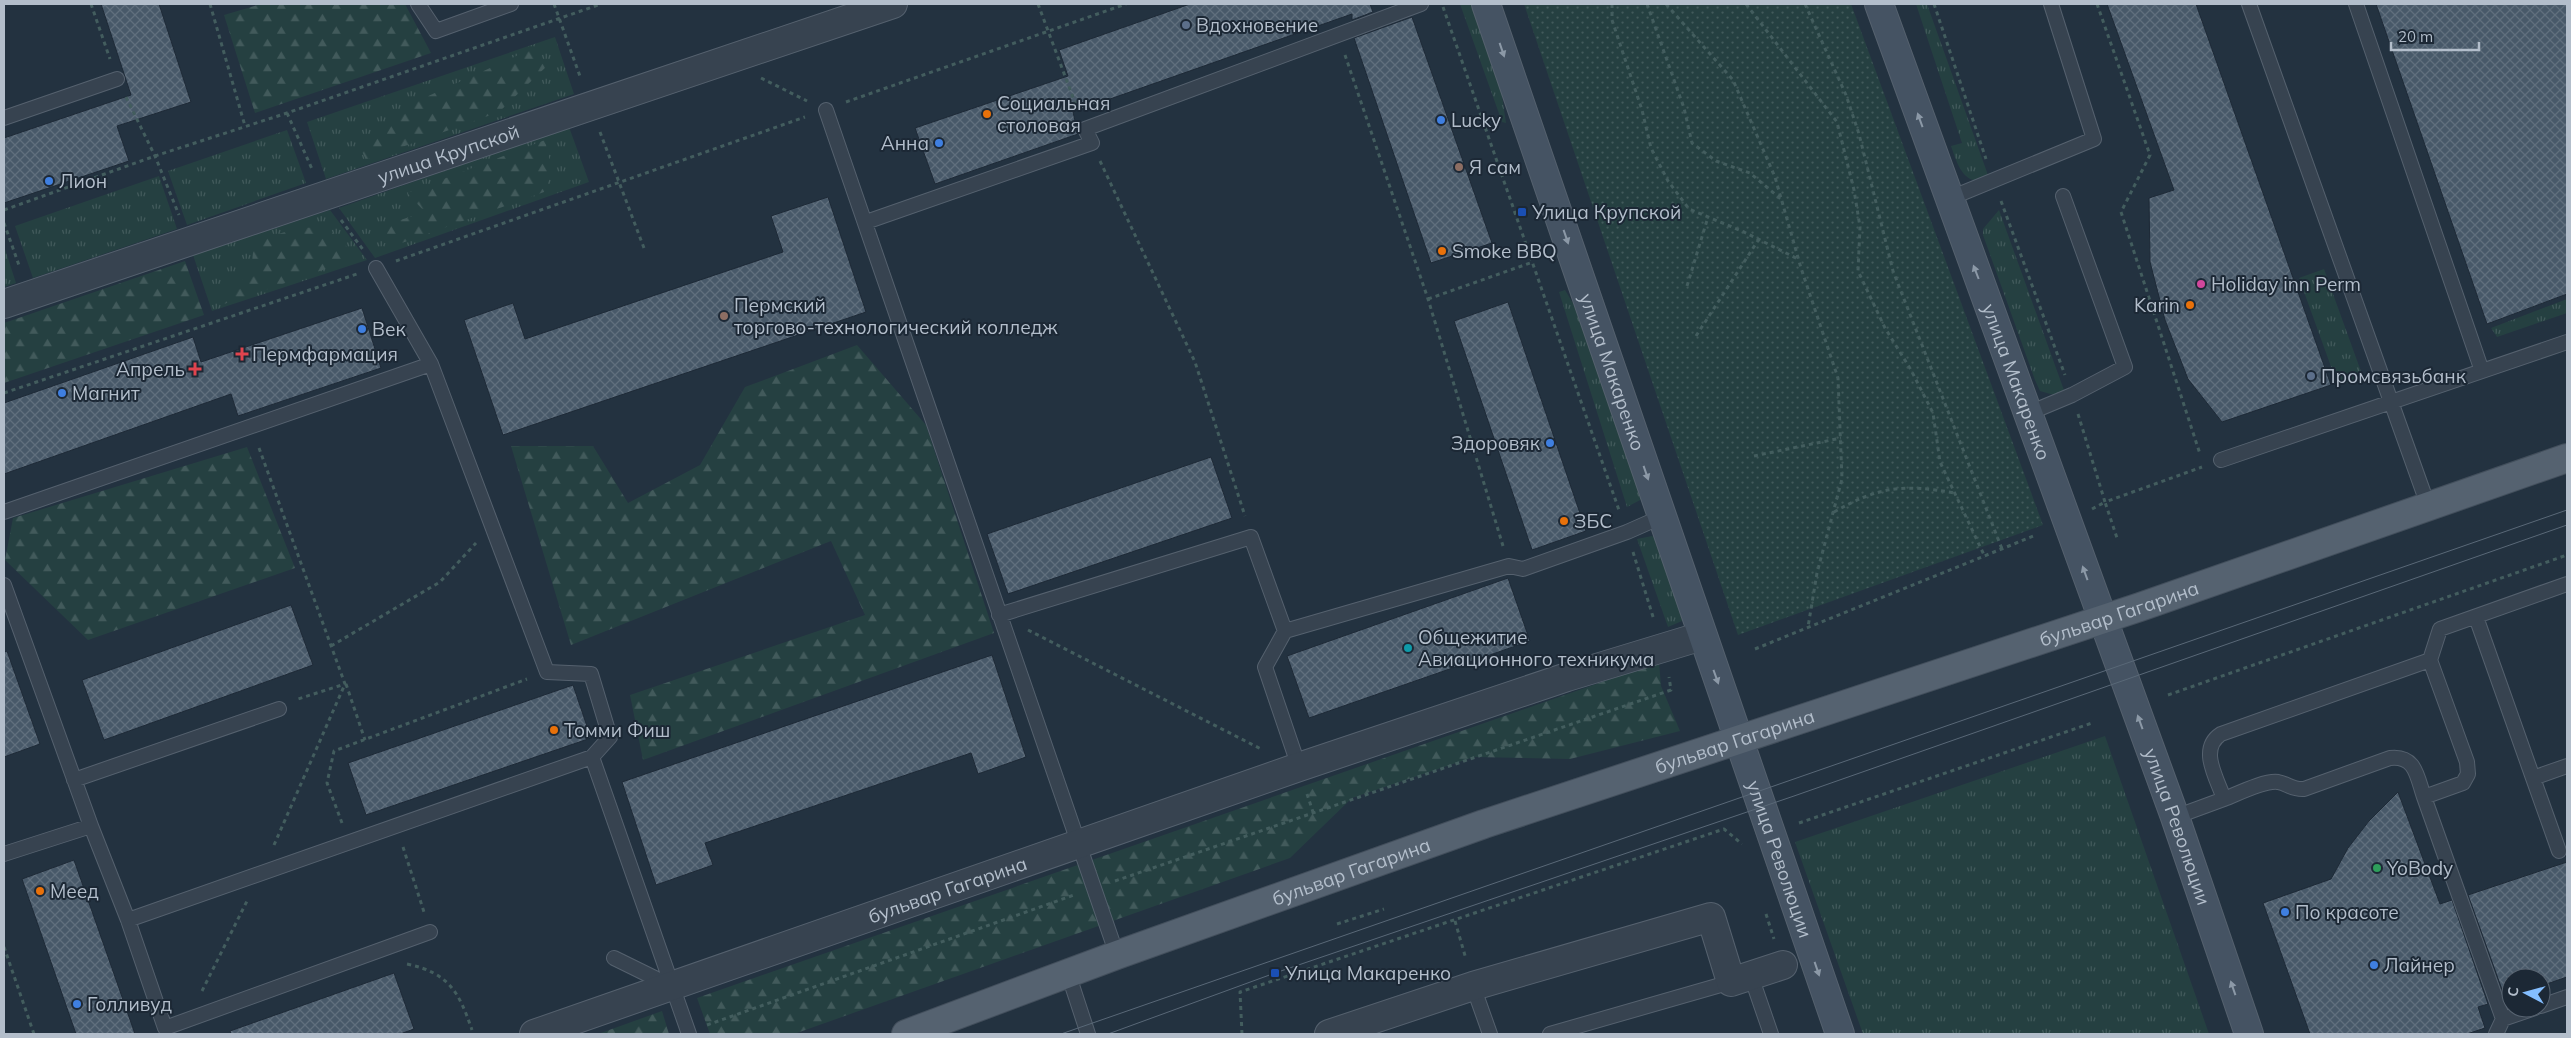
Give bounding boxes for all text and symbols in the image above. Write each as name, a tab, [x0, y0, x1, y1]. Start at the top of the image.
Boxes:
place label: Вдохновение	[1196, 13, 1318, 37]
marker: Вдохновение	[1180, 19, 1192, 31]
scale bar	[2391, 20, 2478, 52]
text: 20 m	[2398, 27, 2433, 46]
one-way arrow	[1498, 43, 1506, 58]
place label: Социальная столовая	[997, 91, 1110, 137]
marker: Социальная столовая	[981, 108, 993, 120]
place label: Lucky	[1451, 108, 1501, 132]
one-way arrow	[1916, 112, 1924, 127]
marker: Lucky	[1435, 114, 1447, 126]
street label: улица Крупской	[374, 119, 522, 189]
place label: Анна	[881, 131, 929, 155]
marker: Анна	[933, 137, 945, 149]
place label: Я сам	[1469, 155, 1521, 179]
marker: Я сам	[1453, 161, 1465, 173]
place label: Лион	[59, 169, 107, 193]
marker: Лион	[43, 175, 55, 187]
place label: Улица Крупской	[1531, 200, 1681, 224]
marker: Улица Крупской	[1516, 206, 1528, 218]
one-way arrow	[1563, 229, 1570, 244]
place label: Smoke BBQ	[1452, 239, 1557, 263]
marker: Smoke BBQ	[1436, 245, 1448, 257]
one-way arrow	[1972, 265, 1979, 280]
place label: Holiday inn Perm	[2211, 272, 2361, 296]
marker: Holiday inn Perm	[2195, 278, 2207, 290]
street label: улица Макаренко	[1574, 290, 1651, 454]
place label: Пермский торгово-технологический колледж	[734, 293, 1058, 339]
place label: Karin	[2134, 293, 2180, 317]
marker: Karin	[2184, 299, 2196, 311]
street label: улица Макаренко	[1977, 300, 2056, 463]
marker: Пермский торгово-технологический колледж	[718, 310, 730, 322]
place label: Век	[372, 317, 406, 341]
marker: Век	[356, 323, 368, 335]
place label: Пермфармация	[252, 342, 398, 366]
marker: Пермфармация	[236, 348, 248, 360]
place label: Апрель	[116, 357, 185, 381]
marker: Апрель	[189, 363, 201, 375]
place label: Промсвязьбанк	[2321, 364, 2467, 388]
marker: Промсвязьбанк	[2305, 370, 2317, 382]
place label: Магнит	[72, 381, 140, 405]
marker: Магнит	[56, 387, 68, 399]
place label: Здоровяк	[1451, 431, 1541, 455]
marker: Здоровяк	[1544, 437, 1556, 449]
one-way arrow	[1643, 466, 1650, 481]
place label: ЗБС	[1574, 509, 1612, 533]
marker: ЗБС	[1558, 515, 1570, 527]
one-way arrow	[2081, 565, 2089, 580]
street label: бульвар Гагарина	[2036, 575, 2202, 651]
place label: Общежитие Авиационного техникума	[1418, 625, 1654, 671]
marker: Общежитие Авиационного техникума	[1402, 642, 1414, 654]
one-way arrow	[1713, 669, 1720, 684]
street label: бульвар Гагарина	[1652, 704, 1817, 779]
one-way arrow	[2136, 714, 2144, 729]
place label: Томми Фиш	[564, 718, 670, 742]
marker: Томми Фиш	[548, 724, 560, 736]
street label: улица Революции	[2139, 745, 2216, 908]
street label: улица Революции	[1742, 777, 1818, 941]
street label: бульвар Гагарина	[1269, 832, 1434, 911]
street label: бульвар Гагарина	[865, 851, 1030, 928]
place label: YoBody	[2386, 856, 2453, 880]
marker: YoBody	[2371, 862, 2383, 874]
place label: Меед	[50, 879, 99, 903]
marker: Меед	[34, 885, 46, 897]
place label: По красоте	[2295, 900, 2399, 924]
marker: По красоте	[2279, 906, 2291, 918]
place label: Лайнер	[2384, 953, 2455, 977]
marker: Лайнер	[2368, 959, 2380, 971]
place label: Улица Макаренко	[1284, 961, 1451, 985]
one-way arrow	[1813, 962, 1821, 977]
marker: Улица Макаренко	[1269, 967, 1281, 979]
north arrow	[2501, 968, 2551, 1018]
one-way arrow	[2229, 980, 2237, 995]
text: С	[2504, 986, 2523, 997]
place label: Голливуд	[87, 992, 172, 1016]
marker: Голливуд	[71, 998, 83, 1010]

